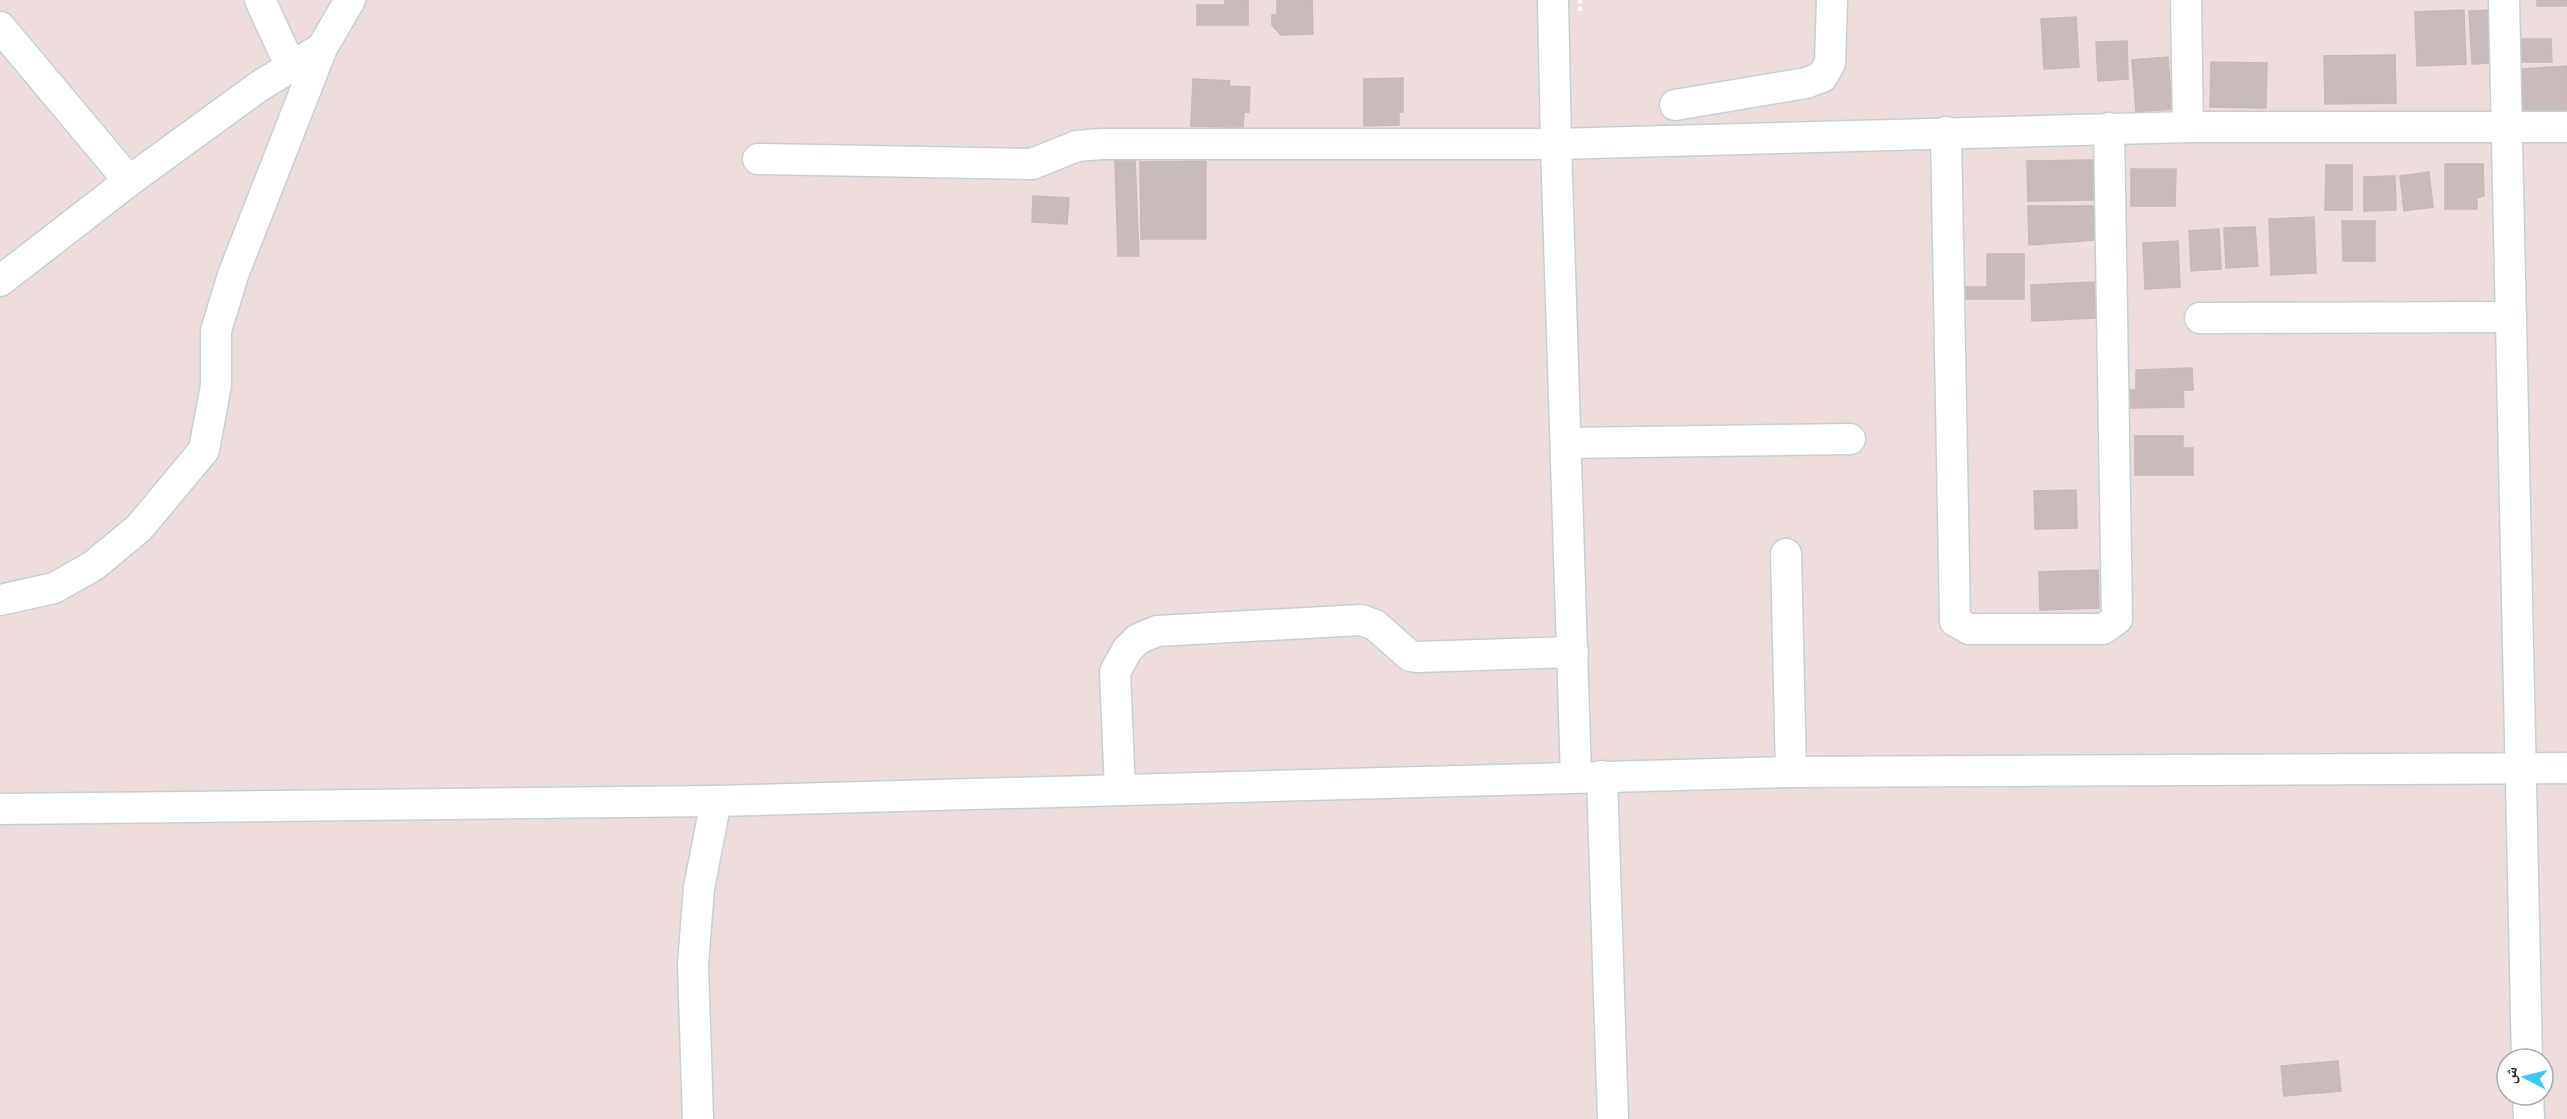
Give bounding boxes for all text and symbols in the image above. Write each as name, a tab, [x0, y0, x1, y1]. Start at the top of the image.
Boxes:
north arrow	[2495, 1047, 2555, 1107]
text: ش	[2498, 1065, 2522, 1085]

